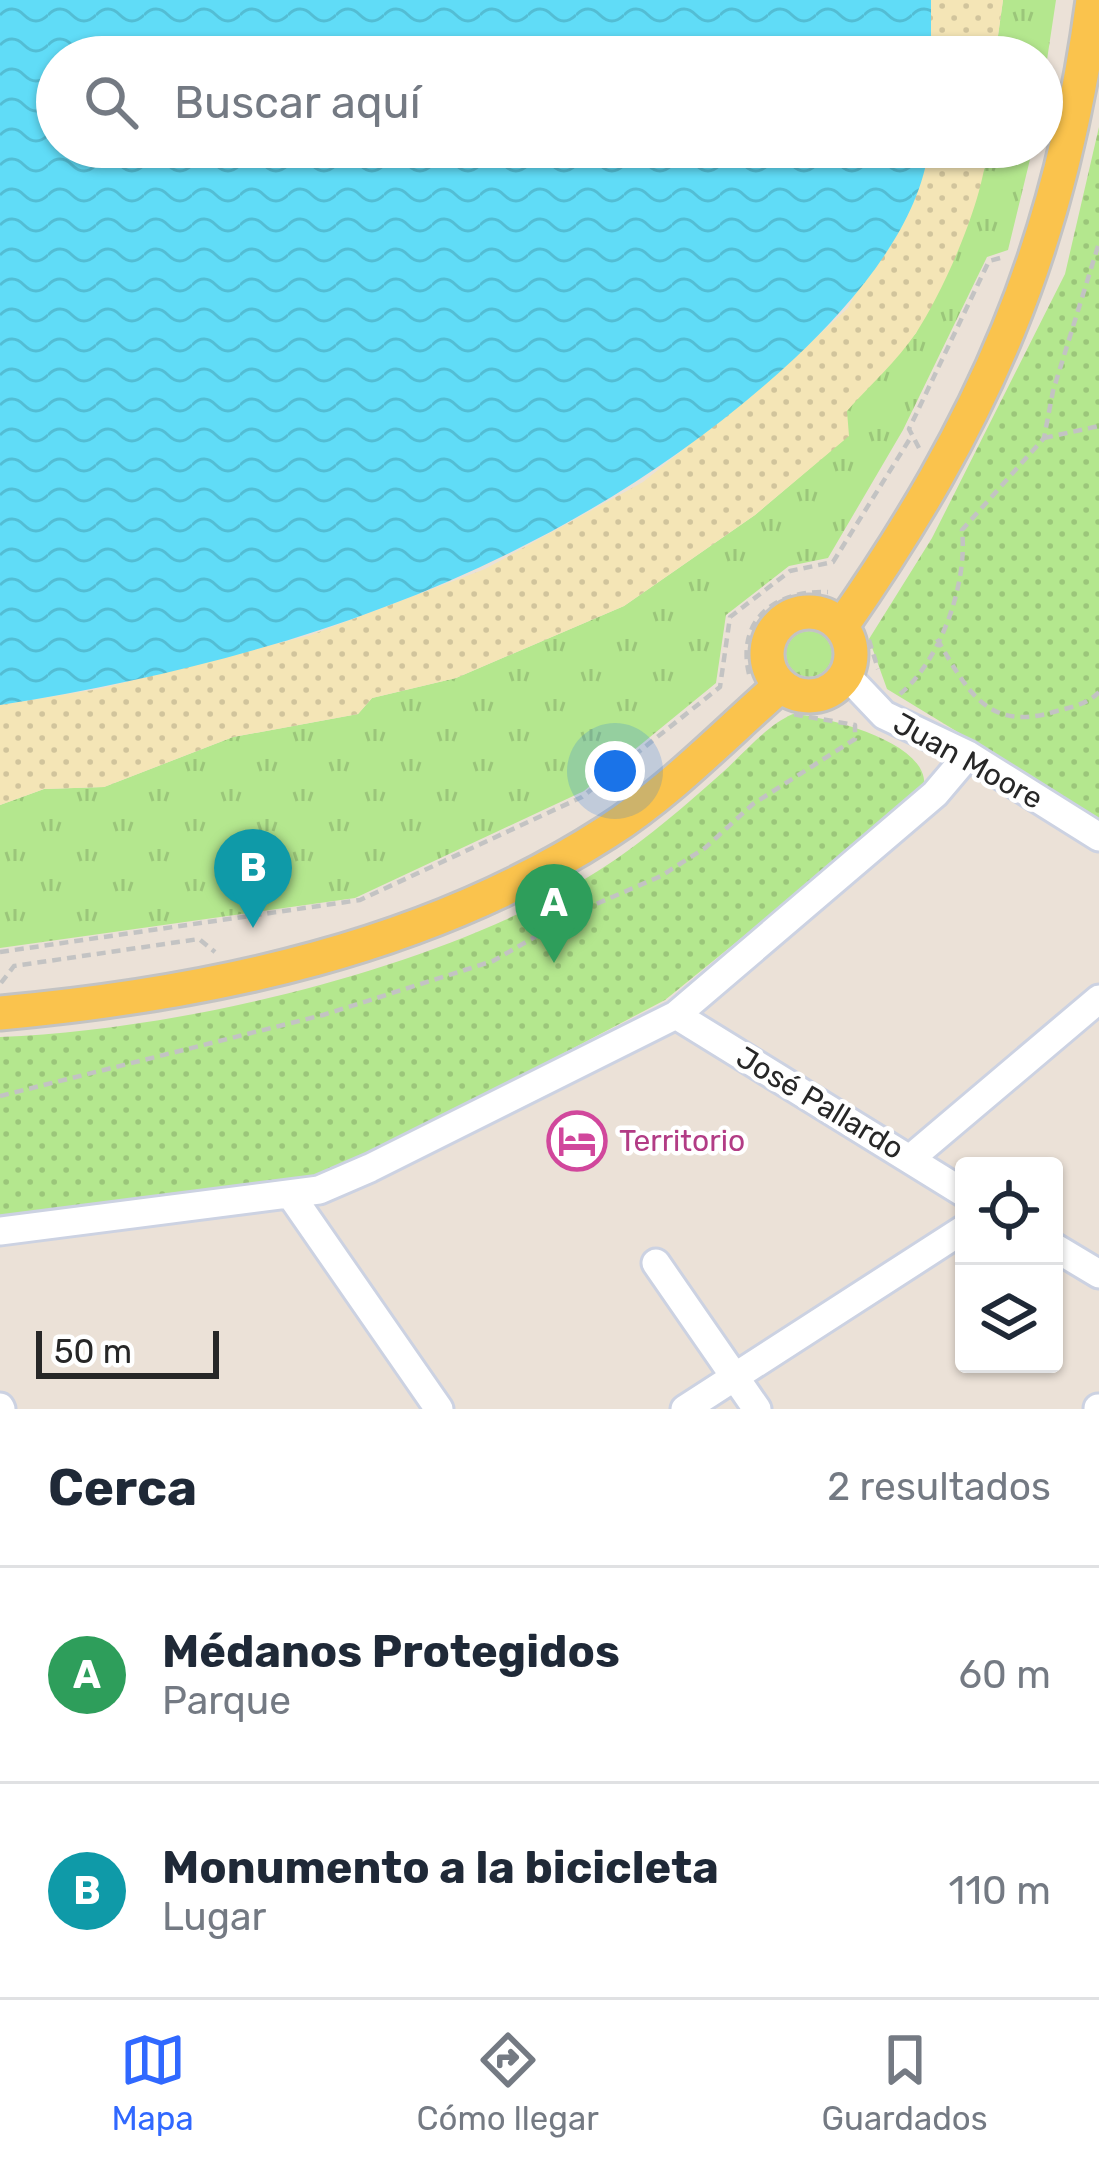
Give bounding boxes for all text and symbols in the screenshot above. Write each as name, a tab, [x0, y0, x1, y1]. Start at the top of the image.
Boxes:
search box	[36, 36, 1063, 168]
icon: search	[78, 69, 144, 135]
text: Buscar aquí	[174, 76, 421, 129]
street label: Juan Moore	[887, 705, 1049, 817]
your location	[585, 741, 645, 801]
pin: B	[214, 829, 292, 928]
pin: A	[515, 864, 593, 963]
street label: José Pallardo	[730, 1039, 910, 1167]
hotel icon: Territorio	[546, 1110, 608, 1172]
place label: Territorio	[619, 1123, 745, 1159]
map controls	[955, 1157, 1063, 1373]
button: locate	[955, 1157, 1063, 1265]
button: layers	[955, 1265, 1063, 1373]
scale bar	[36, 1325, 219, 1378]
text: 50 m	[54, 1332, 132, 1371]
text: Cerca	[48, 1457, 197, 1518]
text: 2 resultados	[827, 1464, 1051, 1510]
text: Médanos Protegidos	[162, 1625, 620, 1678]
text: A	[73, 1652, 101, 1698]
text: 60 m	[958, 1652, 1051, 1698]
text: Parque	[162, 1678, 291, 1724]
text: Monumento a la bicicleta	[162, 1841, 719, 1894]
text: B	[73, 1868, 101, 1914]
text: 110 m	[949, 1868, 1051, 1914]
text: Lugar	[162, 1894, 266, 1940]
tab: Mapa	[111, 2027, 194, 2138]
tab: Cómo llegar	[417, 2027, 599, 2138]
tab: Guardados	[822, 2027, 988, 2138]

